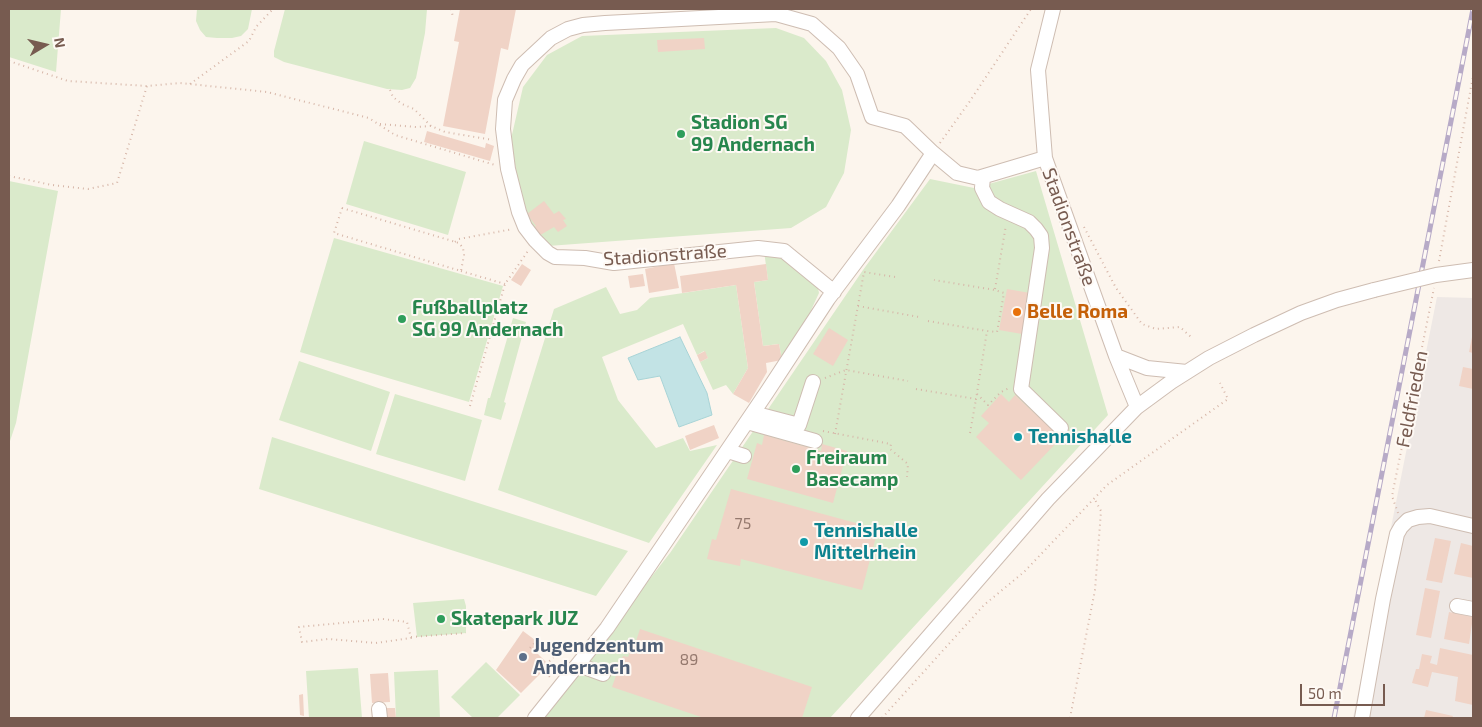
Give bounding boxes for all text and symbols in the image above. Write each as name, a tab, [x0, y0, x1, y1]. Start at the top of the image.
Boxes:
north arrow	[20, 20, 70, 70]
text: N	[51, 36, 69, 49]
place label: Stadion SG 99 Andernach	[691, 112, 815, 156]
marker: Stadion SG 99 Andernach	[675, 128, 687, 140]
street label: Stadionstraße	[1037, 165, 1101, 289]
street label: Stadionstraße	[603, 239, 727, 271]
place label: Fußballplatz SG 99 Andernach	[412, 297, 563, 341]
place label: Belle Roma	[1027, 301, 1128, 323]
marker: Belle Roma	[1011, 306, 1023, 318]
marker: Fußballplatz SG 99 Andernach	[396, 313, 408, 325]
street label: Feldfrieden	[1391, 348, 1433, 450]
place label: Tennishalle	[1028, 426, 1132, 448]
marker: Tennishalle	[1012, 431, 1024, 443]
place label: Freiraum Basecamp	[806, 447, 898, 491]
marker: Freiraum Basecamp	[790, 463, 802, 475]
house number: 75	[735, 514, 751, 534]
place label: Tennishalle Mittelrhein	[814, 520, 918, 564]
marker: Tennishalle Mittelrhein	[798, 536, 810, 548]
place label: Skatepark JUZ	[451, 608, 578, 630]
marker: Skatepark JUZ	[435, 613, 447, 625]
place label: Jugendzentum Andernach	[533, 635, 664, 679]
house number: 89	[680, 650, 698, 670]
marker: Jugendzentum Andernach	[517, 651, 529, 663]
scale bar	[1302, 674, 1387, 706]
text: 50 m	[1308, 684, 1342, 702]

